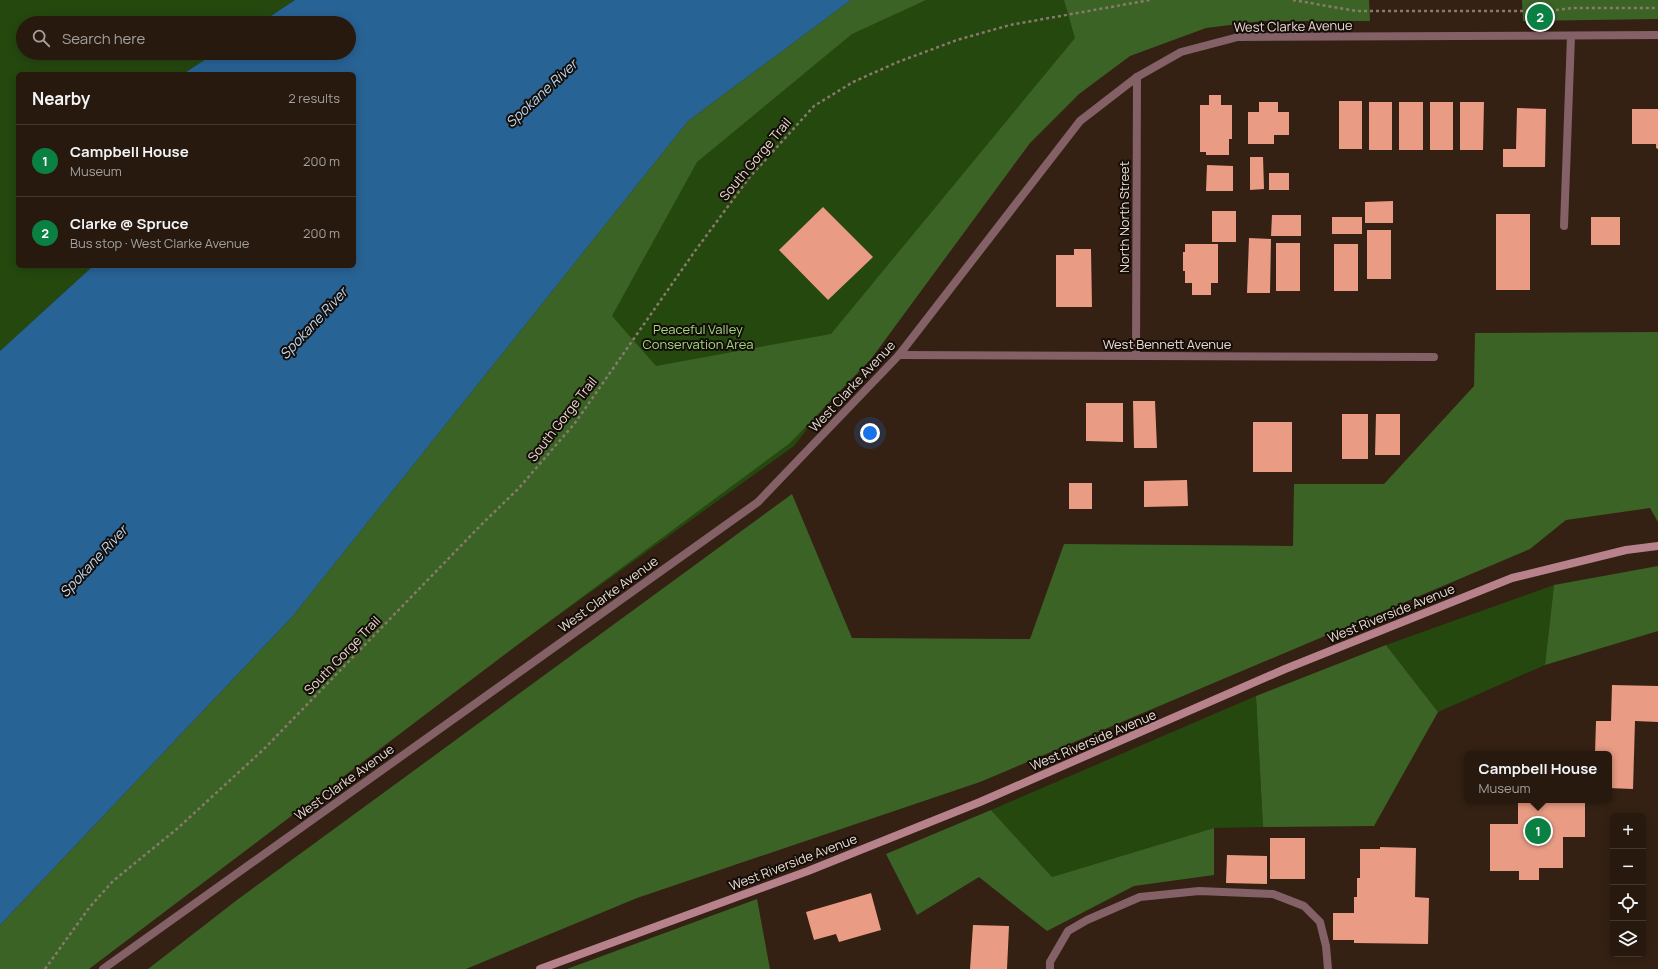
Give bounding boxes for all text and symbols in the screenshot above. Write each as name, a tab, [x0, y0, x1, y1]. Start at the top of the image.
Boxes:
pin: 2	[1527, 2, 1553, 32]
search box	[16, 16, 356, 60]
street label: West Clarke Avenue	[1233, 16, 1353, 36]
icon: search	[30, 27, 52, 49]
text: Search here	[62, 28, 145, 49]
water label: Spokane River	[501, 54, 582, 131]
text: Nearby	[32, 87, 90, 110]
text: 2 results	[288, 89, 340, 107]
street label: South Gorge Trail	[715, 114, 795, 204]
text: Campbell House	[70, 141, 189, 162]
text: 1	[42, 152, 48, 170]
text: 200 m	[303, 152, 340, 170]
street label: North North Street	[1115, 161, 1133, 273]
text: Museum	[70, 162, 122, 180]
text: Clarke @ Spruce	[70, 213, 188, 234]
text: 2	[41, 224, 49, 242]
text: 200 m	[303, 224, 340, 242]
text: Bus stop · West Clarke Avenue	[70, 234, 249, 252]
water label: Spokane River	[275, 282, 352, 363]
park label: Peaceful Valley Conservation Area	[643, 320, 754, 353]
street label: West Bennett Avenue	[1103, 335, 1232, 353]
street label: West Clarke Avenue	[805, 336, 899, 436]
street label: South Gorge Trail	[523, 373, 601, 465]
your location	[860, 423, 880, 443]
water label: Spokane River	[55, 520, 132, 601]
street label: West Clarke Avenue	[555, 552, 662, 636]
street label: West Riverside Avenue	[1325, 579, 1458, 647]
street label: South Gorge Trail	[300, 612, 384, 698]
street label: West Riverside Avenue	[1027, 705, 1159, 775]
street label: West Clarke Avenue	[291, 740, 398, 824]
popup	[1464, 751, 1612, 803]
text: Campbell House	[1479, 758, 1597, 779]
text: Museum	[1479, 779, 1530, 797]
map controls	[1610, 813, 1646, 957]
button: +	[1610, 813, 1646, 849]
pin: 1	[1525, 816, 1551, 846]
street label: West Riverside Avenue	[727, 829, 860, 895]
button: −	[1610, 849, 1646, 885]
button: locate	[1610, 885, 1646, 921]
button: layers	[1610, 921, 1646, 957]

